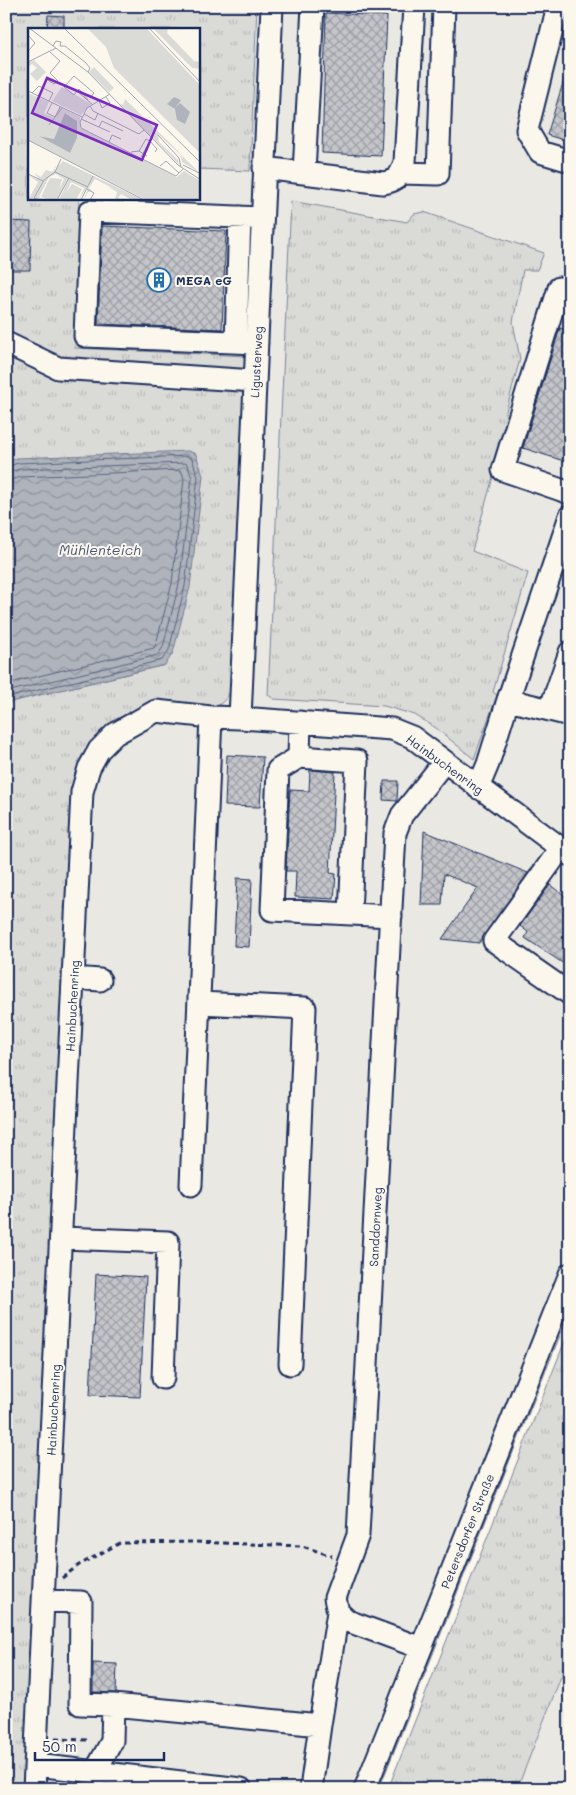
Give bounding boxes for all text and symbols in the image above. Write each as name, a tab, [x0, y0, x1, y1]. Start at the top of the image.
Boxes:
inset map	[28, 28, 200, 200]
building icon: MEGA eG	[146, 267, 172, 293]
place label: MEGA eG	[176, 272, 232, 288]
street label: Ligusterweg	[246, 326, 266, 398]
water label: Mühlenteich	[59, 540, 141, 559]
street label: Hainbuchenring	[403, 731, 487, 797]
street label: Hainbuchenring	[62, 960, 82, 1052]
street label: Sanddornweg	[365, 1187, 385, 1267]
street label: Hainbuchenring	[43, 1364, 63, 1456]
street label: Petersdorfer Straße	[437, 1471, 497, 1591]
scale bar	[35, 1730, 164, 1762]
text: 50 m	[42, 1736, 77, 1756]

